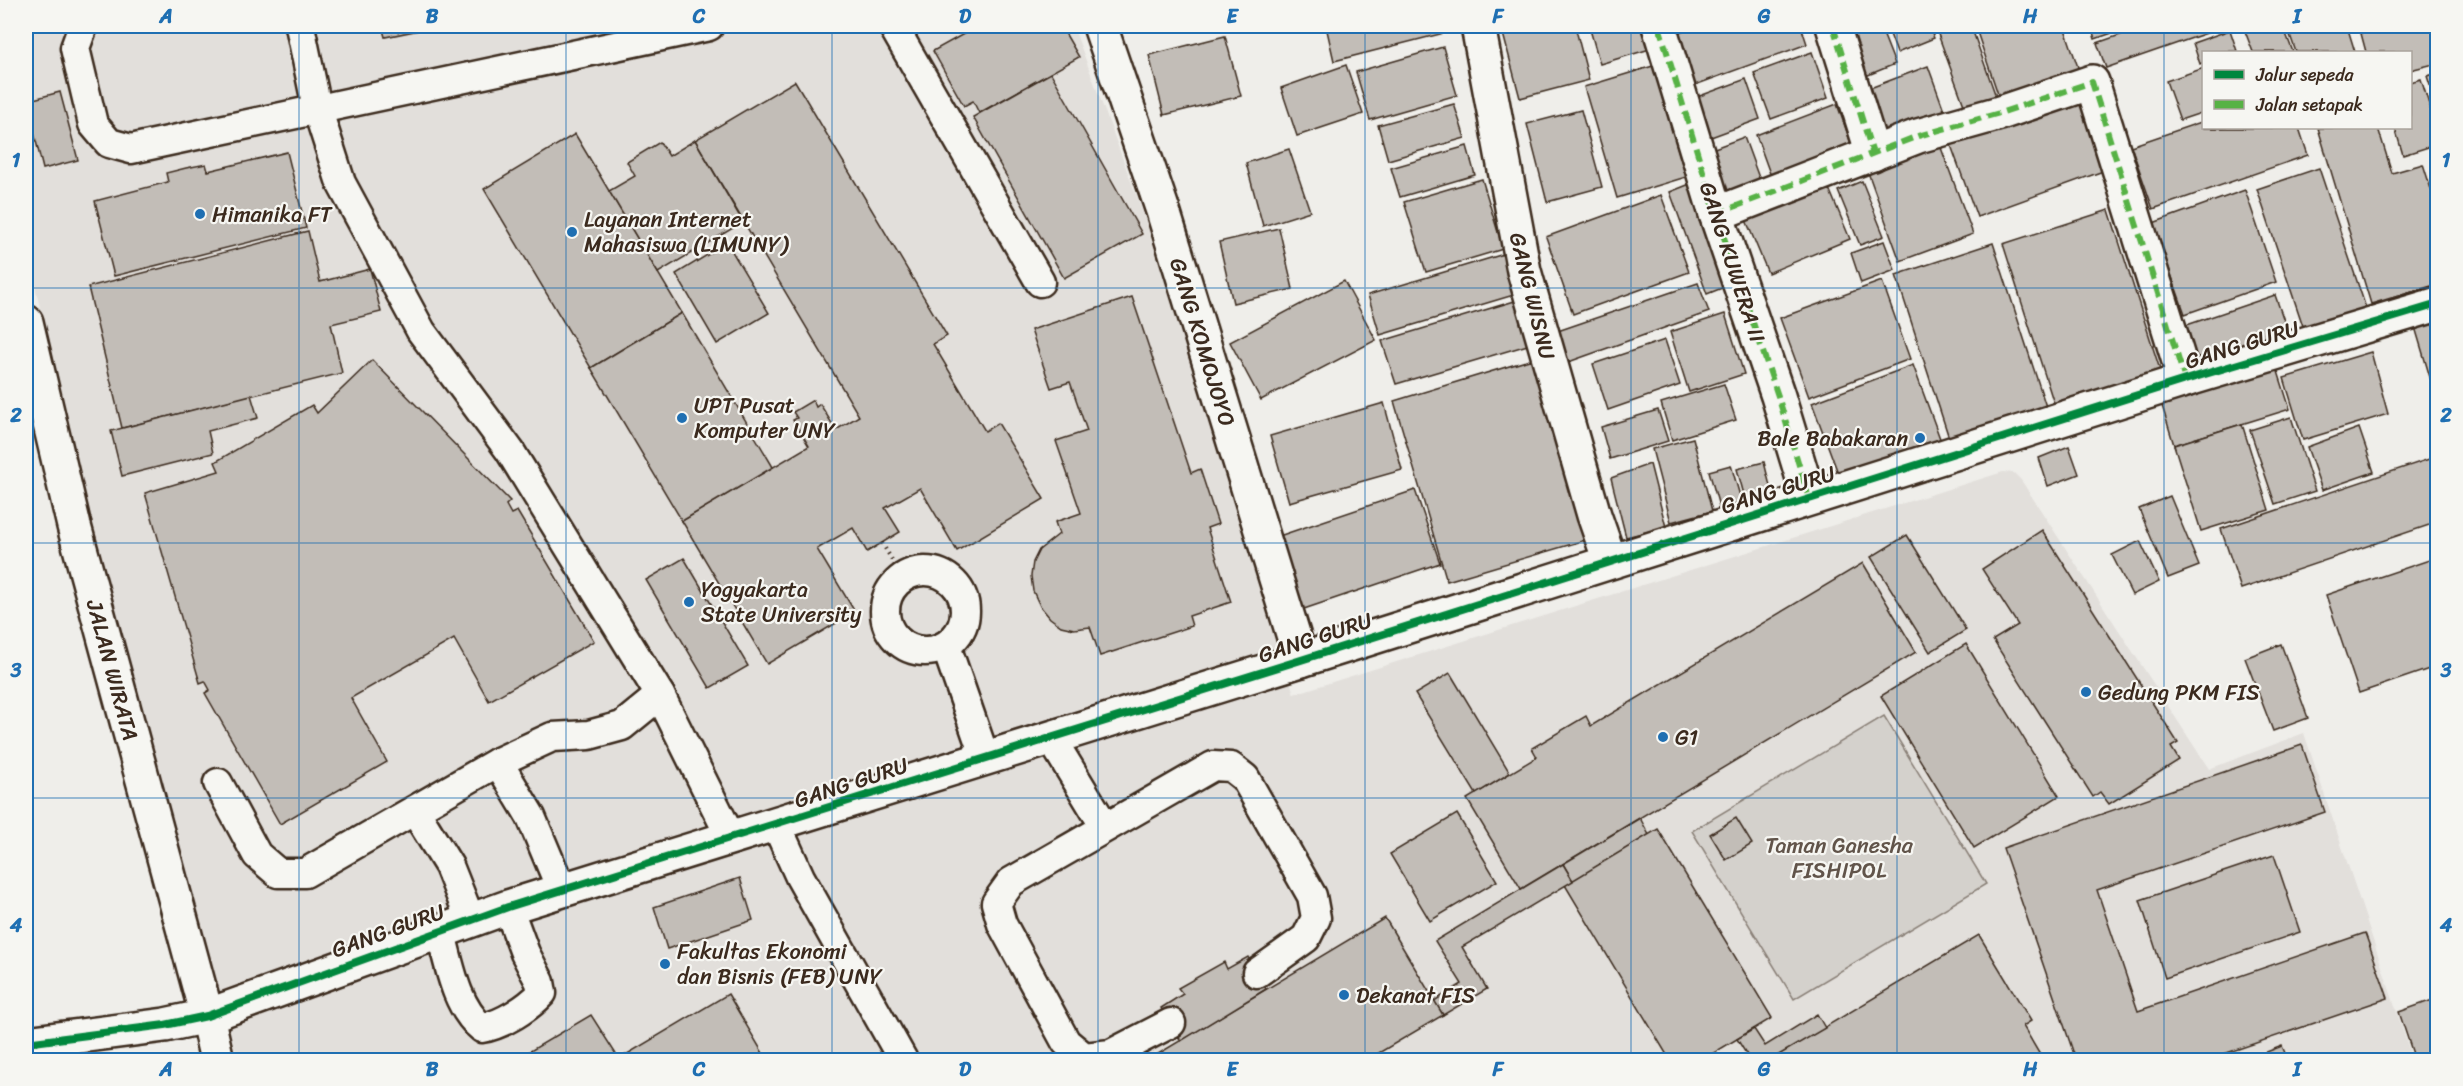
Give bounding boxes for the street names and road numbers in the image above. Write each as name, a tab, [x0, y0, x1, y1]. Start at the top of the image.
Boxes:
street label: GANG KUWERA II	[1688, 177, 1777, 348]
street label: GANG WISNU	[1498, 228, 1567, 364]
street label: GANG KOMOJOYO	[1158, 253, 1247, 431]
street label: GANG GURU	[2180, 309, 2305, 380]
street label: GANG GURU	[1716, 454, 1841, 525]
street label: JALAN WIRATA	[75, 594, 150, 745]
street label: GANG GURU	[1253, 601, 1378, 674]
street label: GANG GURU	[789, 746, 914, 819]
street label: GANG GURU	[326, 892, 451, 969]

